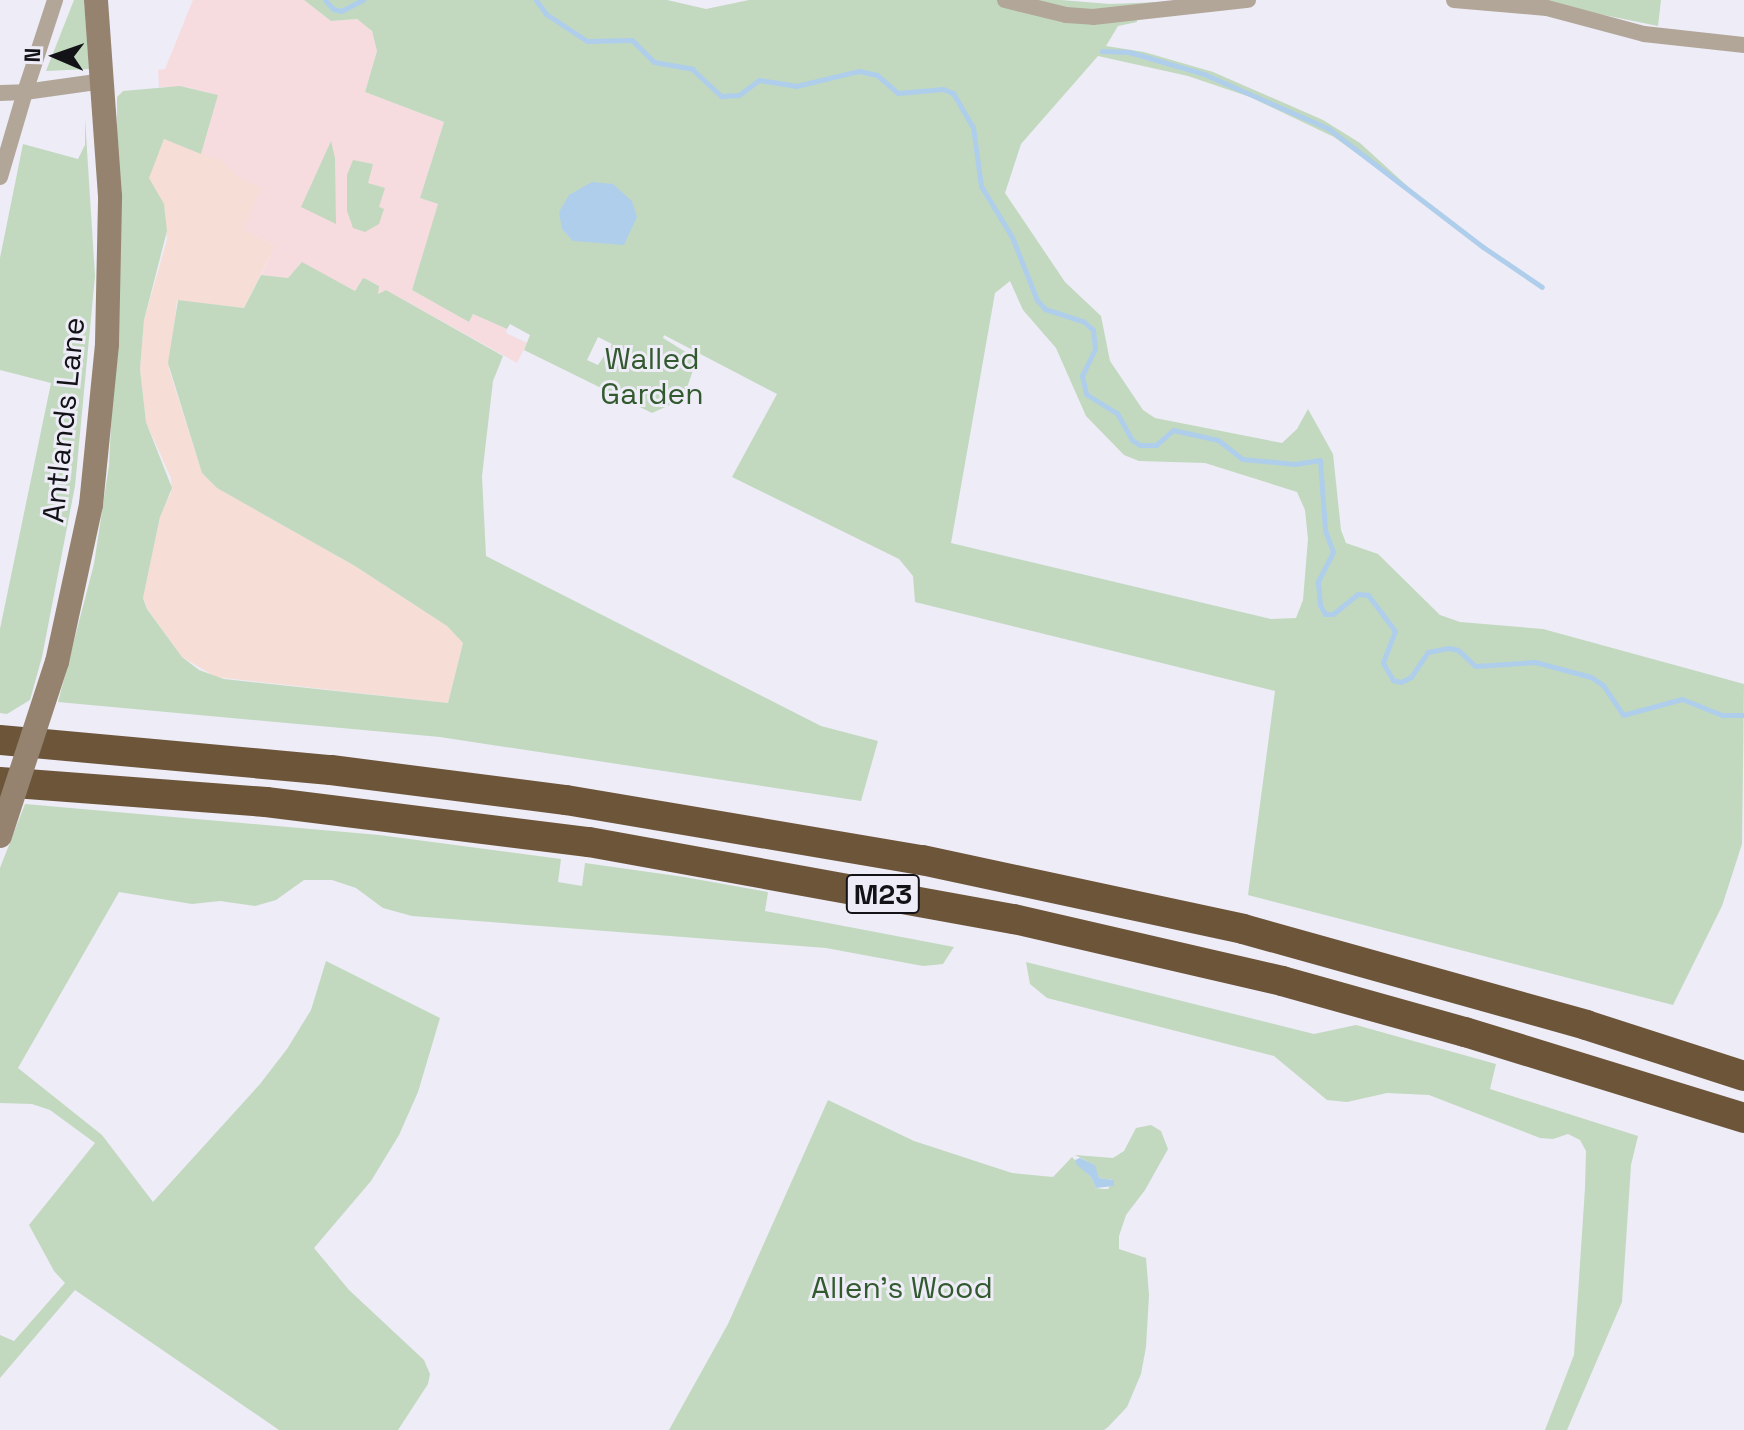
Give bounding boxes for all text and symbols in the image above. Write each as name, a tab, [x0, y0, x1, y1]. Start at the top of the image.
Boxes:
north arrow	[16, 16, 96, 96]
text: N	[18, 47, 46, 63]
street label: Antlands Lane	[35, 316, 93, 524]
park label: Walled Garden	[600, 341, 704, 412]
road number: M23	[845, 870, 921, 918]
park label: Allen's Wood	[811, 1270, 993, 1306]

